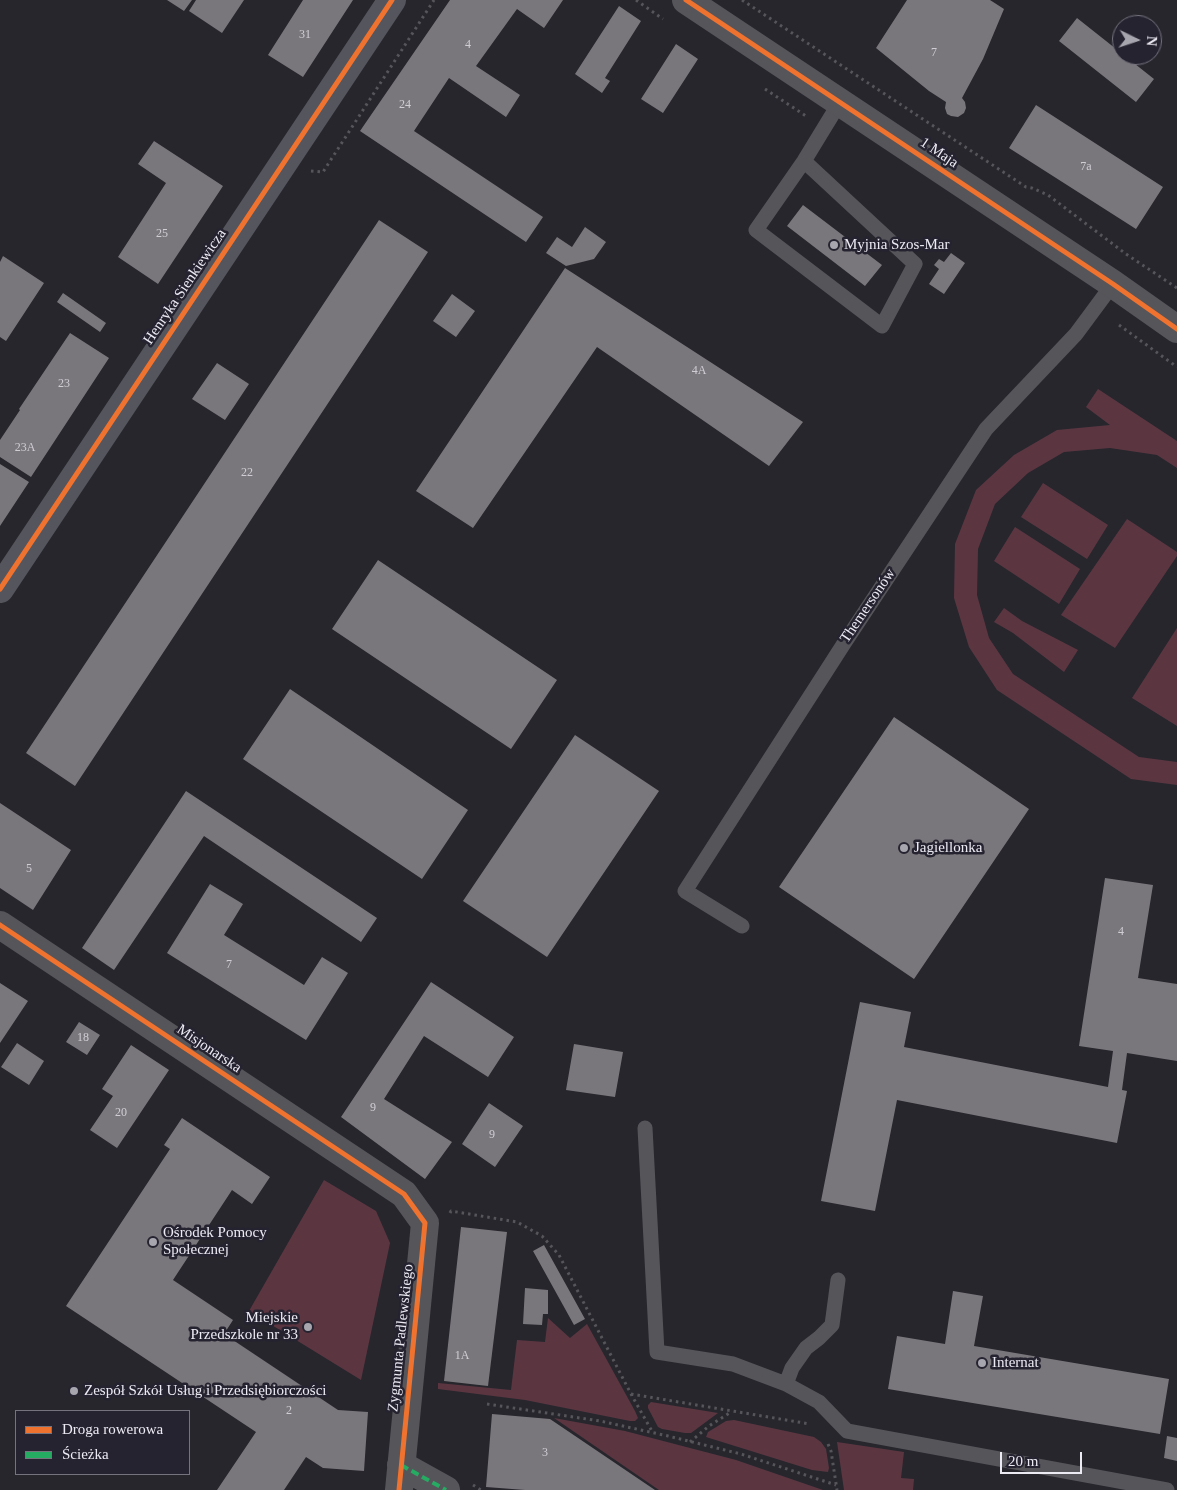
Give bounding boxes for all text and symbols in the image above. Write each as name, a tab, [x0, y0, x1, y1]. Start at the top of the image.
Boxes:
north arrow	[1112, 15, 1162, 65]
house number: 31	[299, 28, 311, 42]
text: N	[1144, 35, 1159, 47]
house number: 4	[465, 38, 471, 52]
house number: 7	[931, 46, 937, 60]
house number: 24	[399, 98, 411, 112]
street label: 1 Maja	[917, 134, 961, 172]
house number: 7a	[1080, 160, 1092, 174]
street label: Henryka Sienkiewicza	[140, 226, 230, 348]
house number: 25	[156, 227, 168, 241]
place label: Myjnia Szos-Mar	[844, 236, 949, 254]
marker: Myjnia Szos-Mar	[828, 239, 840, 251]
house number: 4A	[692, 364, 706, 378]
house number: 23	[58, 377, 70, 391]
house number: 23A	[15, 441, 35, 455]
house number: 22	[241, 466, 253, 480]
street label: Themersonów	[837, 565, 899, 647]
place label: Jagiellonka	[914, 839, 982, 857]
marker: Jagiellonka	[898, 842, 910, 854]
house number: 5	[26, 862, 32, 876]
house number: 4	[1118, 925, 1124, 939]
house number: 7	[226, 958, 232, 972]
street label: Misjonarska	[173, 1021, 245, 1077]
house number: 18	[77, 1031, 89, 1045]
house number: 9	[370, 1101, 376, 1115]
house number: 20	[115, 1106, 127, 1120]
house number: 9	[489, 1128, 495, 1142]
place label: Ośrodek Pomocy Społecznej	[163, 1224, 267, 1259]
marker: Ośrodek Pomocy Społecznej	[147, 1236, 159, 1248]
street label: Zygmunta Padlewskiego	[384, 1263, 418, 1413]
place label: Miejskie Przedszkole nr 33	[191, 1309, 298, 1344]
marker: Miejskie Przedszkole nr 33	[302, 1321, 314, 1333]
house number: 1A	[455, 1349, 469, 1363]
place label: Internat	[992, 1354, 1039, 1372]
marker: Internat	[976, 1357, 988, 1369]
place label: Zespół Szkół Usług i Przedsiębiorczości	[84, 1382, 326, 1400]
marker: Zespół Szkół Usług i Przedsiębiorczości	[68, 1385, 80, 1397]
house number: 2	[286, 1404, 292, 1418]
legend	[15, 1410, 190, 1475]
text: Droga rowerowa	[62, 1421, 163, 1437]
scale bar	[1002, 1442, 1084, 1474]
text: Ścieżka	[62, 1446, 109, 1462]
house number: 3	[542, 1446, 548, 1460]
text: 20 m	[1008, 1453, 1038, 1469]

